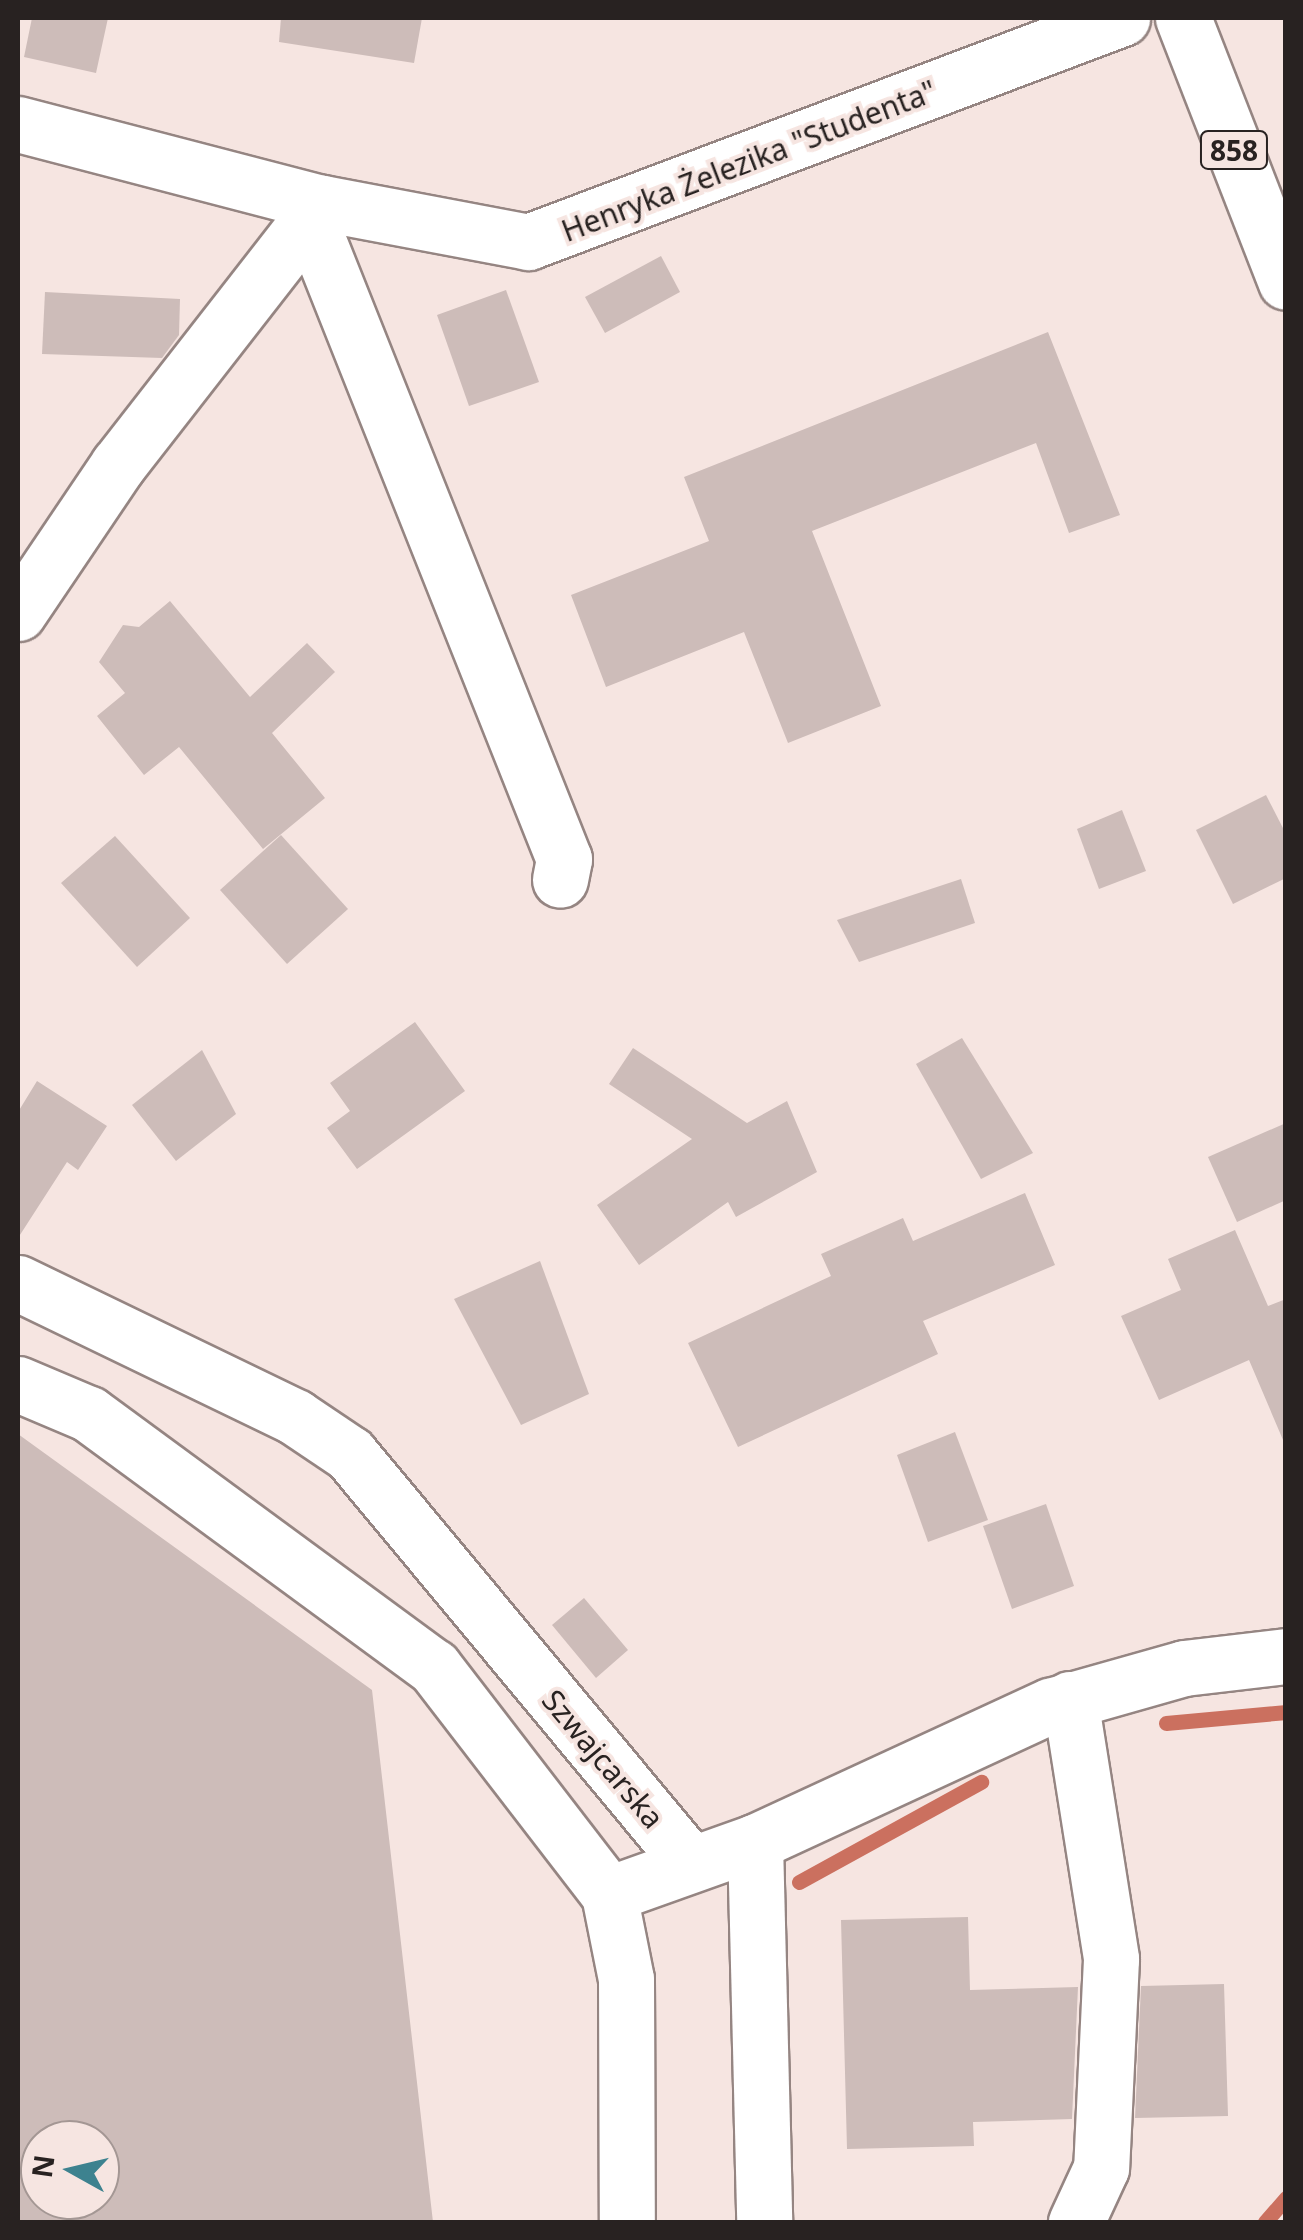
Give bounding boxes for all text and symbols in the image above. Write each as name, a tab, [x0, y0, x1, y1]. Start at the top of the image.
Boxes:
street label: Henryka Żelezika "Studenta"	[557, 73, 941, 249]
road number: 858	[1199, 127, 1269, 173]
street label: Szwajcarska	[535, 1682, 671, 1836]
north arrow	[20, 2120, 120, 2220]
text: N	[22, 2152, 63, 2180]

